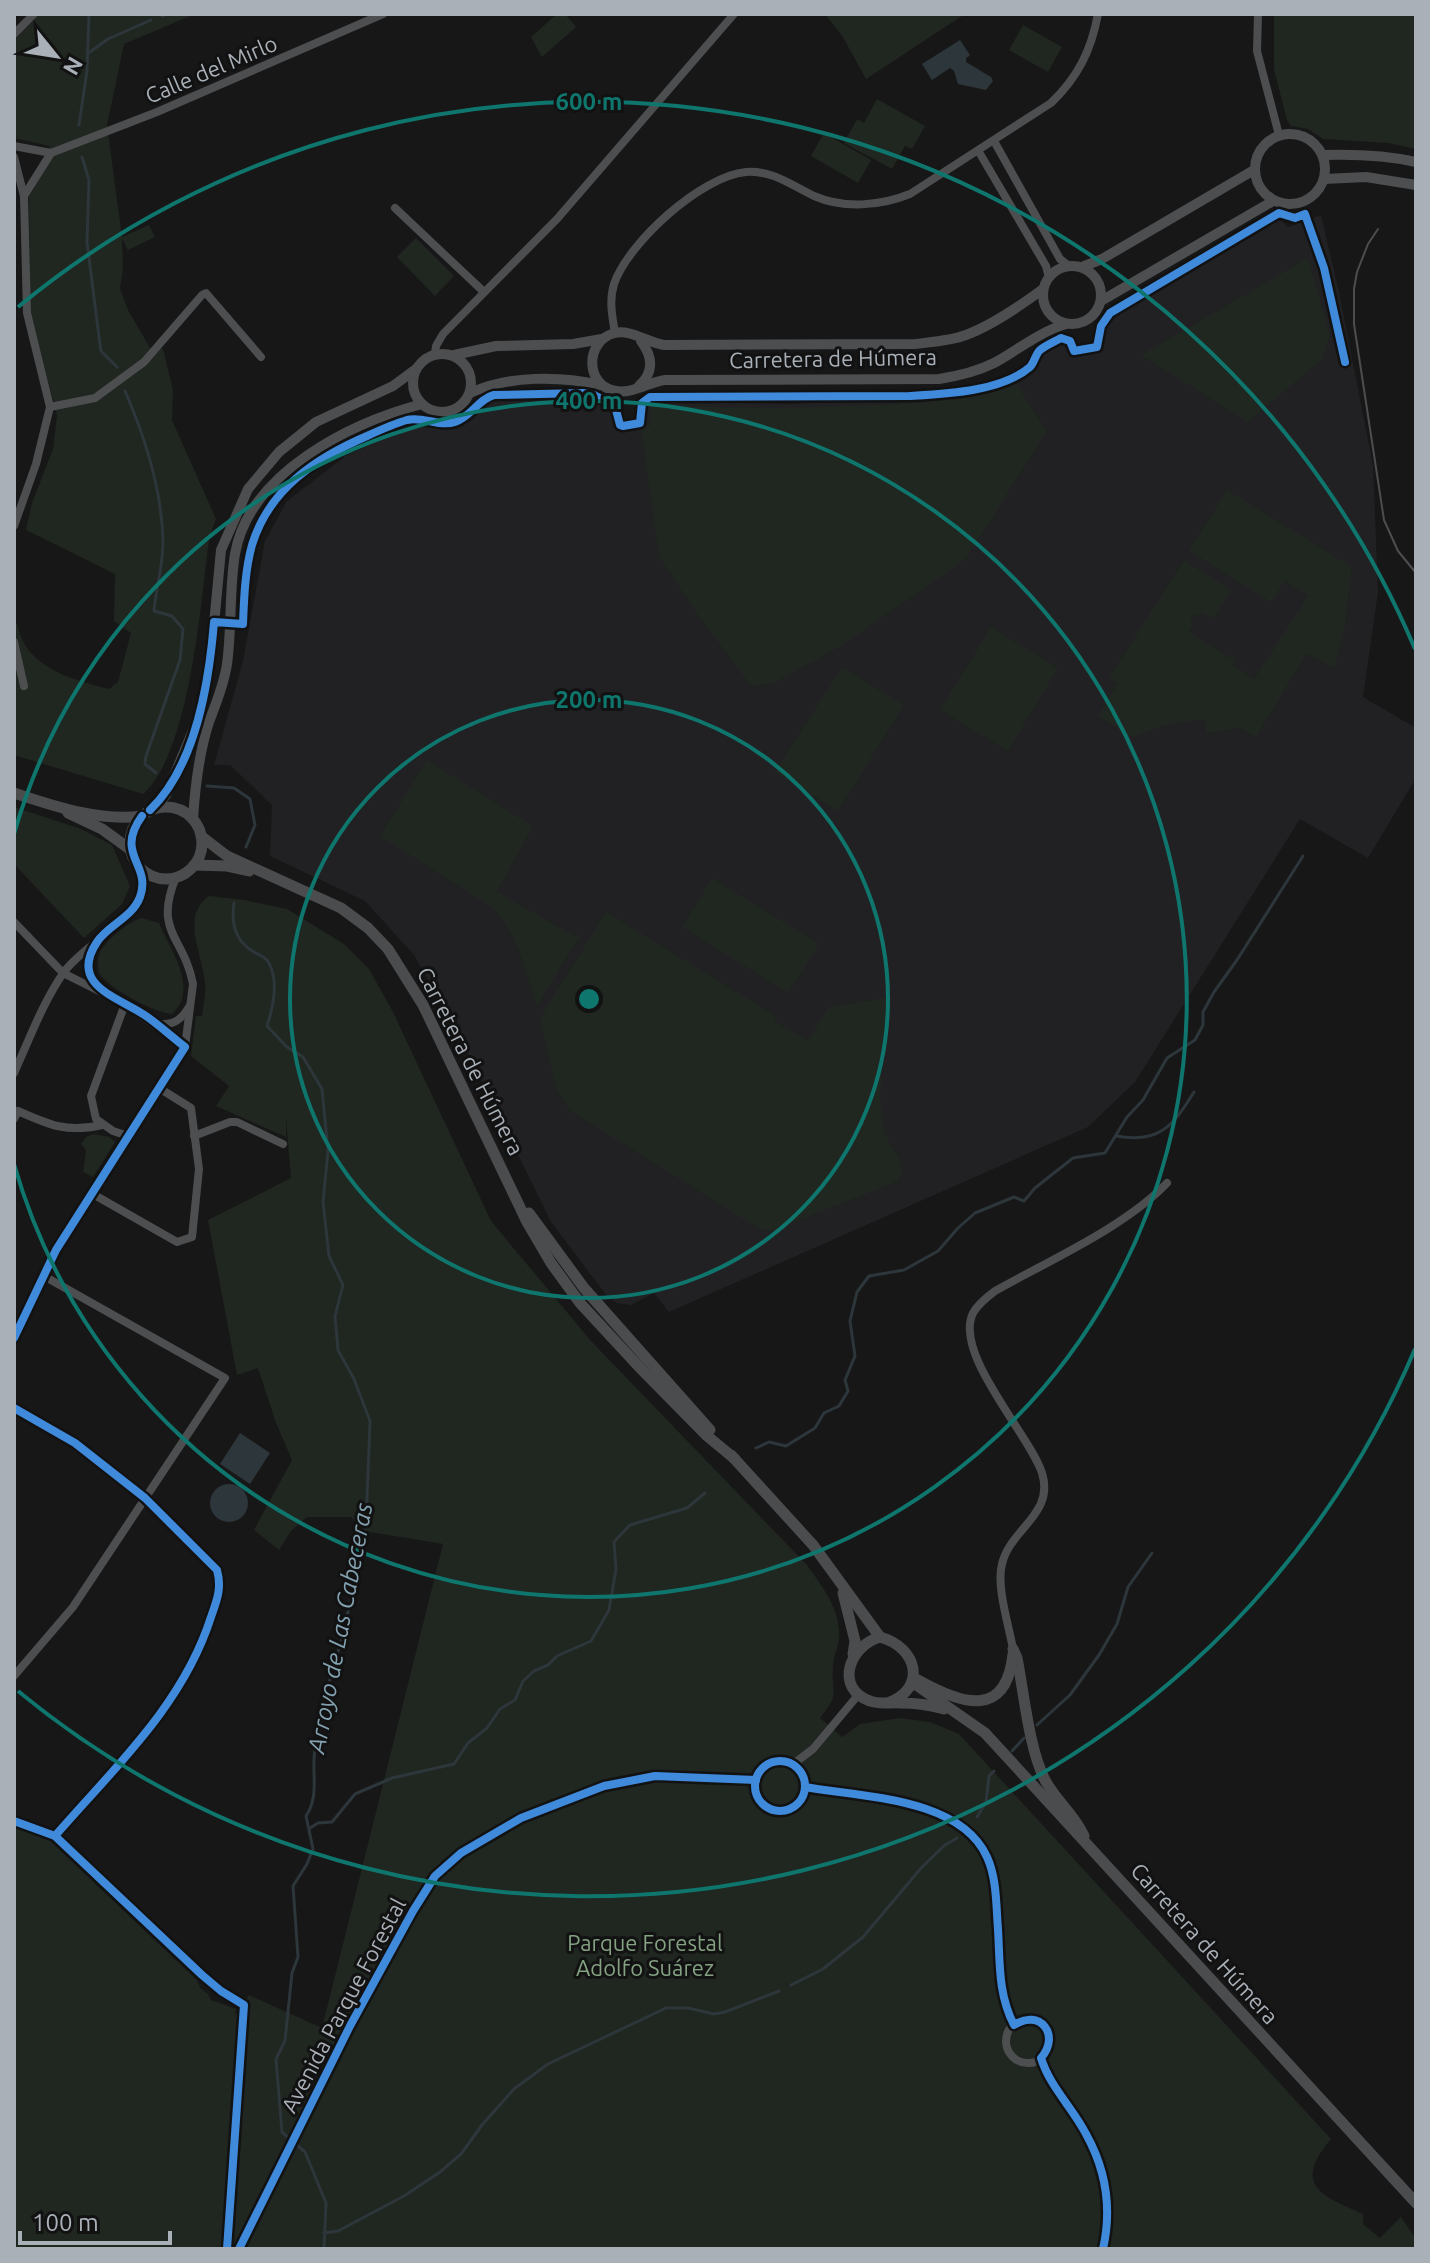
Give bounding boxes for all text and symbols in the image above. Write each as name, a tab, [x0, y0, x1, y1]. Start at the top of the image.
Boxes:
north arrow	[16, 16, 96, 96]
street label: Calle del Mirlo	[141, 30, 281, 108]
text: N	[59, 53, 89, 80]
text: 600 m	[556, 88, 622, 115]
street label: Carretera de Húmera	[729, 344, 937, 372]
text: 400 m	[556, 387, 622, 414]
text: 200 m	[556, 686, 622, 713]
street label: Carretera de Húmera	[413, 963, 529, 1159]
centre of rings	[575, 985, 603, 1013]
water label: Arroyo de Las Cabeceras	[302, 1500, 378, 1756]
street label: Carretera de Húmera	[1126, 1857, 1284, 2029]
street label: Avenida Parque Forestal	[276, 1893, 410, 2117]
park label: Parque Forestal Adolfo Suárez	[567, 1930, 723, 1980]
scale bar	[20, 2195, 170, 2245]
text: 100 m	[32, 2209, 99, 2236]

